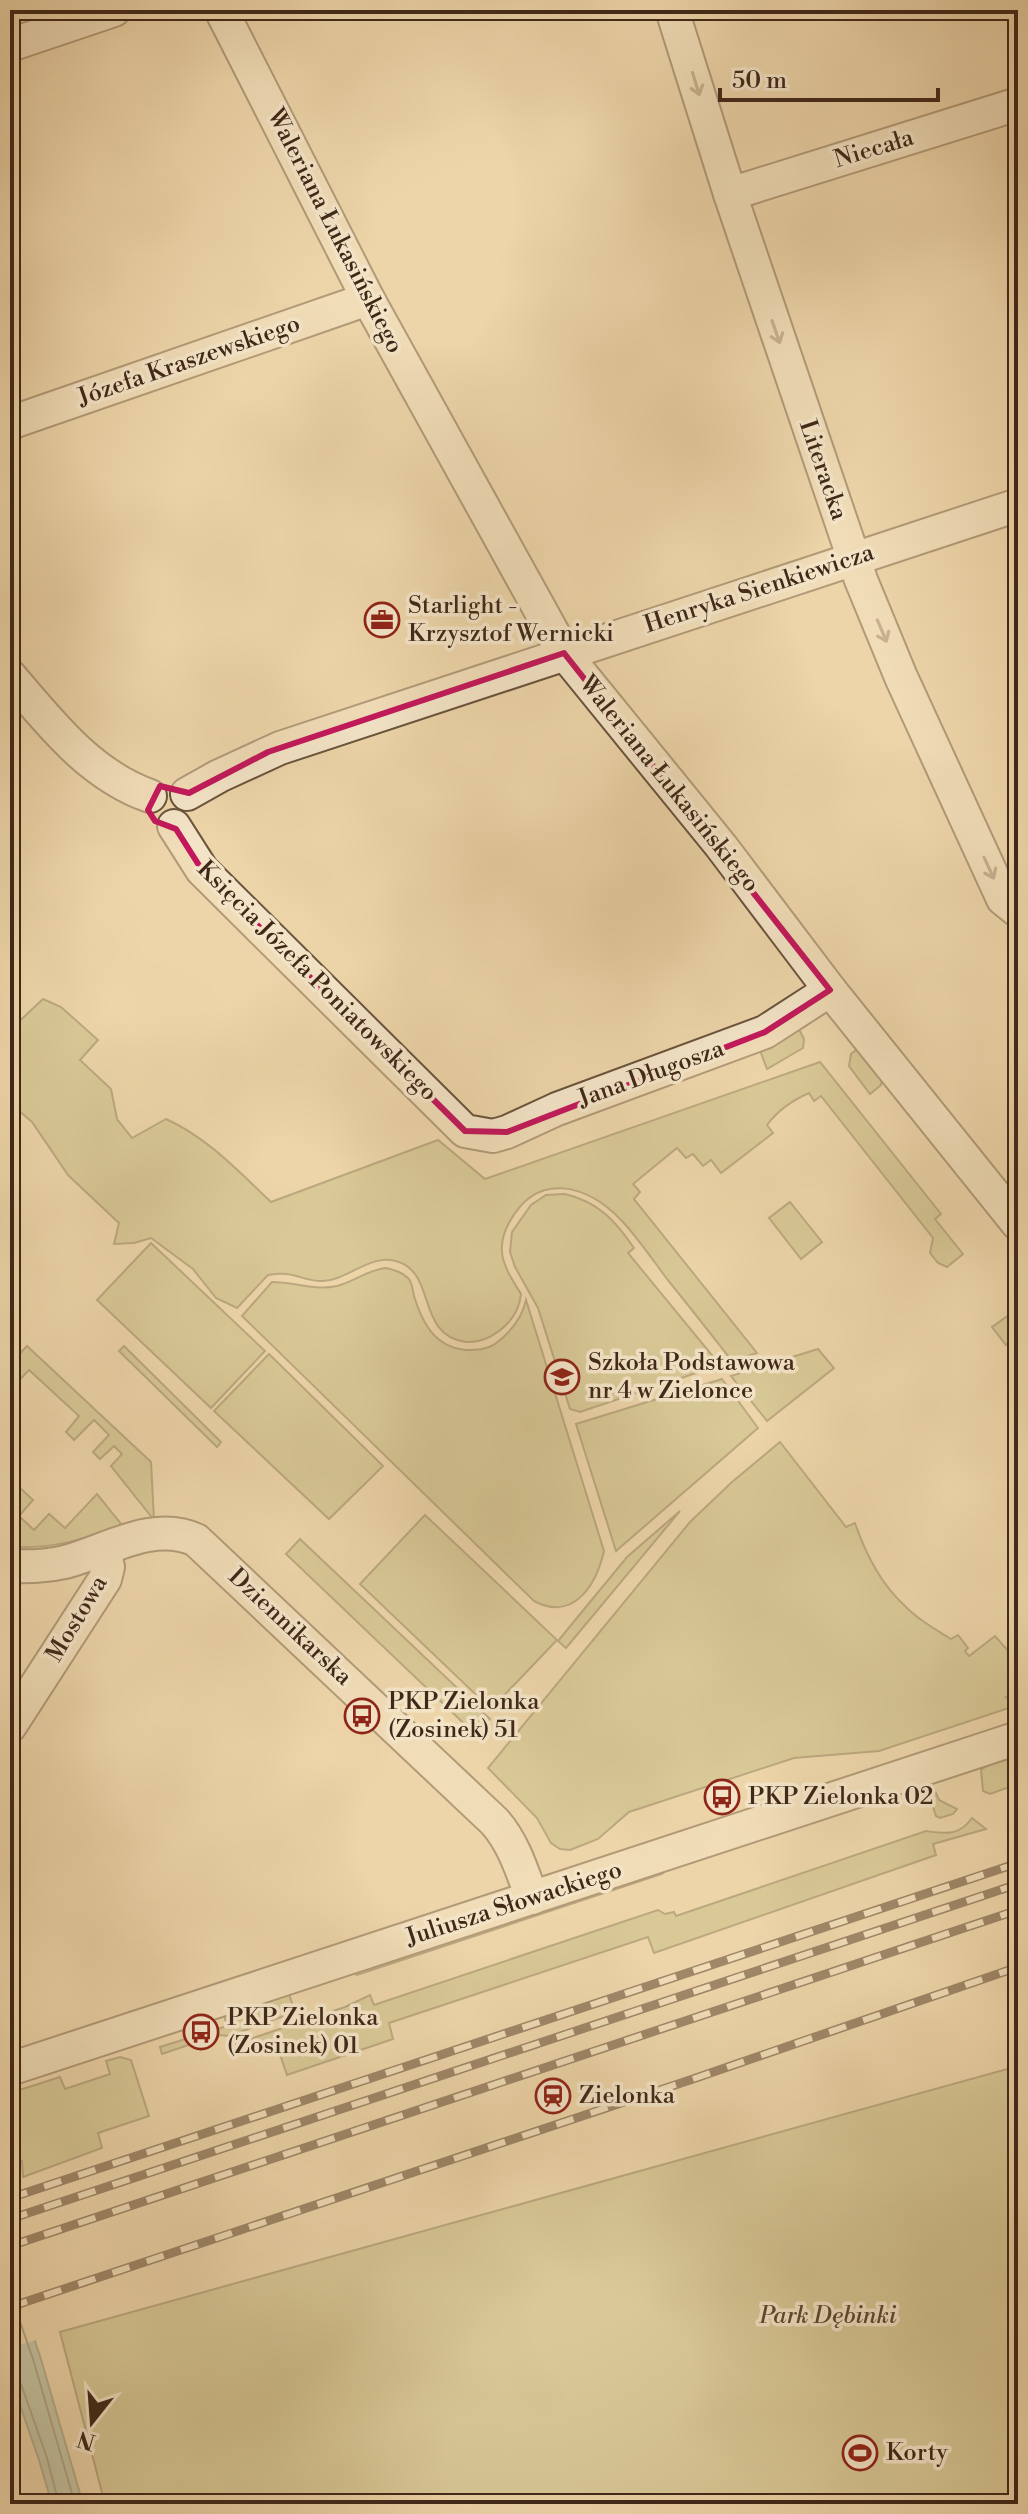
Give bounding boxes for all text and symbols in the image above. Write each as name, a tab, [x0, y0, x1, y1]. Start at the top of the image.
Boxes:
scale bar	[720, 52, 938, 102]
text: 50 m	[732, 66, 787, 96]
one-way arrow	[689, 72, 704, 97]
street label: Waleriana Łukasińskiego	[260, 103, 410, 358]
street label: Niecała	[831, 123, 918, 175]
street label: Józefa Kraszewskiego	[73, 309, 304, 413]
one-way arrow	[770, 319, 785, 344]
street label: Literacka	[792, 416, 854, 525]
street label: Henryka Sienkiewicza	[640, 537, 878, 640]
place label: Starlight - Krzysztof Wernicki	[408, 591, 614, 649]
office icon: Starlight - Krzysztof Wernicki	[363, 601, 401, 639]
one-way arrow	[876, 618, 890, 643]
street label: Waleriana Łukasińskiego	[572, 669, 766, 899]
street label: Księcia Józefa Poniatowskiego	[190, 854, 444, 1108]
one-way arrow	[982, 856, 997, 880]
street label: Jana Długosza	[573, 1033, 729, 1115]
place label: Szkoła Podstawowa nr 4 w Zielonce	[588, 1348, 796, 1406]
school or university icon: Szkoła Podstawowa nr 4 w Zielonce	[543, 1358, 581, 1396]
street label: Dziennikarska	[222, 1562, 359, 1693]
street label: Mostowa	[40, 1570, 115, 1668]
place label: PKP Zielonka (Zosinek) 51	[388, 1687, 540, 1745]
bus stop icon: PKP Zielonka (Zosinek) 51	[343, 1697, 381, 1735]
bus stop icon: PKP Zielonka 02	[703, 1778, 741, 1816]
place label: PKP Zielonka 02	[748, 1782, 933, 1812]
street label: Juliusza Słowackiego	[401, 1855, 626, 1953]
place label: PKP Zielonka (Zosinek) 01	[227, 2003, 379, 2061]
bus stop icon: PKP Zielonka (Zosinek) 01	[182, 2013, 220, 2051]
station icon: Zielonka	[534, 2077, 572, 2115]
place label: Zielonka	[579, 2081, 676, 2111]
park label: Park Dębinki	[759, 2301, 897, 2331]
north arrow	[52, 2382, 132, 2462]
text: N	[74, 2424, 99, 2455]
sports icon: Korty	[841, 2434, 879, 2472]
place label: Korty	[886, 2438, 948, 2468]

